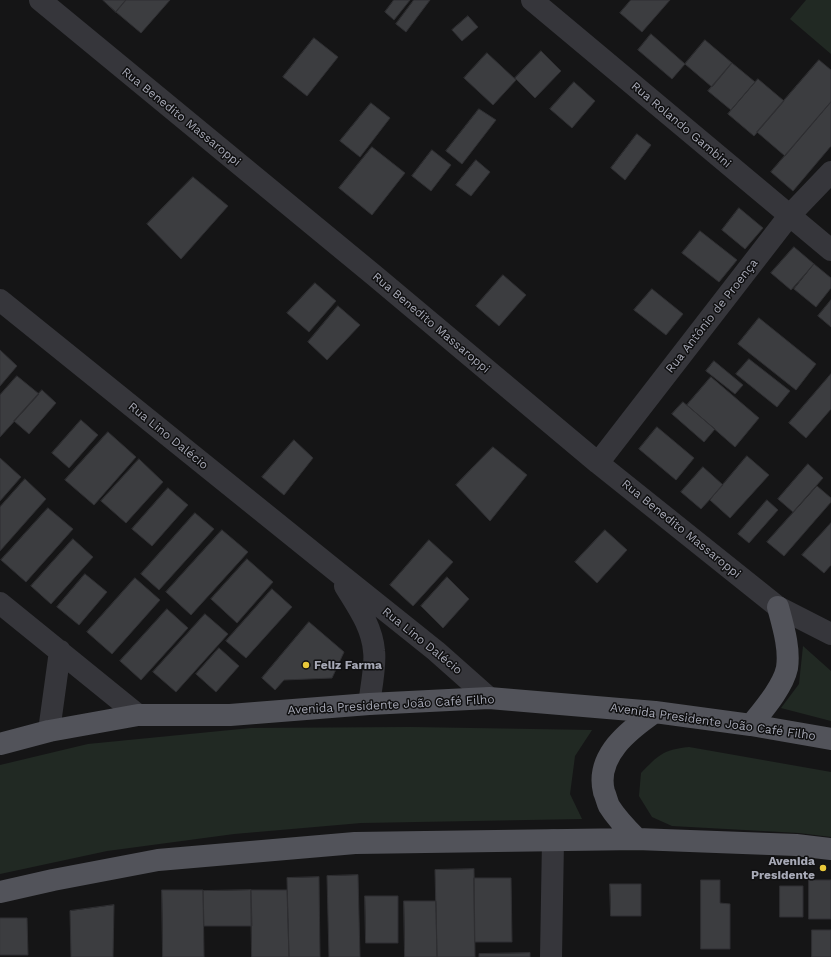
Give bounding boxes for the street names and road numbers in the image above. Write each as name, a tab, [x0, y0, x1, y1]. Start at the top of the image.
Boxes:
street label: Rua Benedito Massaroppi	[119, 65, 243, 169]
street label: Rua Rolando Gambini	[628, 79, 734, 171]
street label: Rua Antônio de Proença	[663, 256, 761, 376]
street label: Rua Benedito Massaroppi	[369, 270, 493, 376]
street label: Rua Lino Dalécio	[125, 399, 211, 473]
street label: Rua Benedito Massaroppi	[619, 477, 743, 581]
street label: Rua Lino Dalécio	[379, 604, 465, 678]
street label: Avenida Presidente João Café Filho	[287, 692, 495, 718]
street label: Avenida Presidente João Café Filho	[609, 700, 817, 744]

